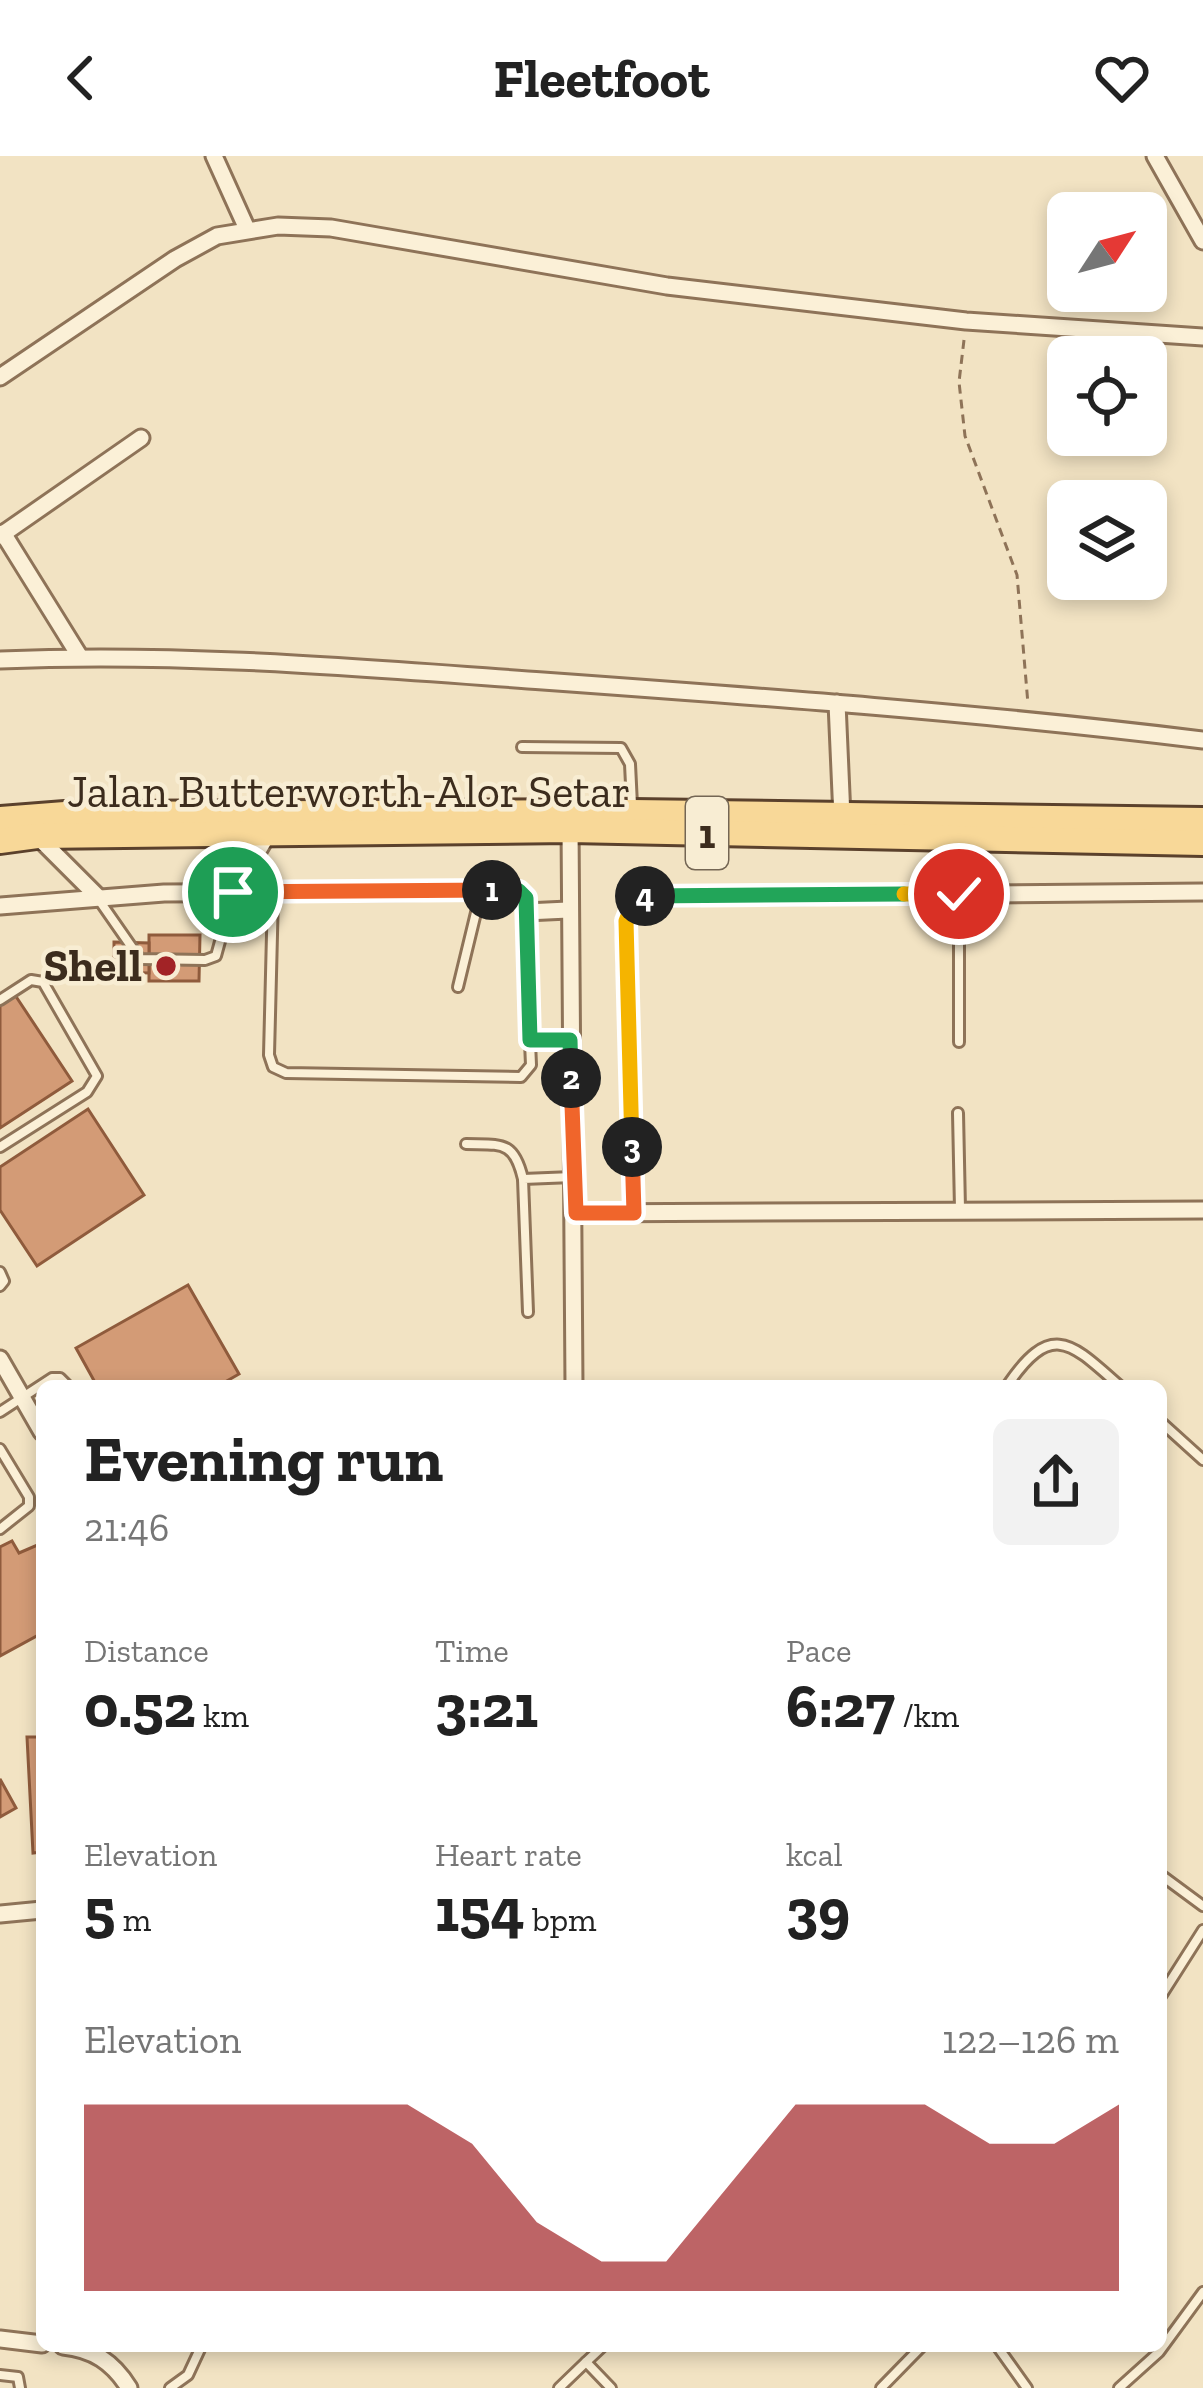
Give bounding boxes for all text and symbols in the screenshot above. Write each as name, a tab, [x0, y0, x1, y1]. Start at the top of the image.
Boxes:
icon: back	[48, 45, 114, 111]
icon: heart	[1089, 45, 1155, 111]
text: Fleetfoot	[494, 46, 709, 111]
north arrow	[1047, 192, 1167, 312]
map controls	[1047, 192, 1167, 600]
button: locate	[1047, 336, 1167, 456]
button: layers	[1047, 480, 1167, 600]
street label: Jalan Butterworth-Alor Setar	[67, 765, 631, 819]
road number: 1	[686, 797, 728, 869]
pin	[182, 841, 284, 943]
pin	[908, 843, 1010, 945]
icon: arrive	[200, 859, 266, 925]
pin: 1	[462, 860, 522, 920]
icon: check	[926, 861, 992, 927]
pin: 4	[615, 866, 675, 926]
text: 1	[485, 870, 499, 909]
text: 4	[636, 876, 654, 915]
place label: Shell	[43, 939, 142, 993]
marker: Shell	[153, 953, 179, 979]
pin: 2	[541, 1048, 601, 1108]
text: 2	[562, 1058, 580, 1097]
pin: 3	[602, 1117, 662, 1177]
text: 3	[623, 1127, 641, 1166]
text: Evening run	[84, 1419, 443, 1498]
button: share	[993, 1419, 1119, 1545]
text: 21:46	[84, 1504, 170, 1551]
text: Distance	[84, 1631, 209, 1670]
text: Time	[435, 1631, 509, 1670]
text: Pace	[786, 1631, 851, 1670]
text: 0.52	[84, 1670, 196, 1742]
text: 3:21	[435, 1670, 538, 1742]
text: 6:27	[786, 1670, 895, 1742]
text: km	[196, 1696, 249, 1735]
text: /km	[895, 1696, 959, 1735]
text: Elevation	[84, 1835, 217, 1874]
text: Heart rate	[435, 1835, 582, 1874]
text: kcal	[786, 1835, 843, 1874]
text: 5	[84, 1874, 115, 1946]
text: 154	[435, 1874, 525, 1946]
text: 39	[786, 1874, 850, 1946]
text: m	[115, 1900, 151, 1939]
text: bpm	[525, 1900, 597, 1939]
text: Elevation	[84, 2016, 241, 2063]
text: 122–126 m	[942, 2016, 1119, 2063]

